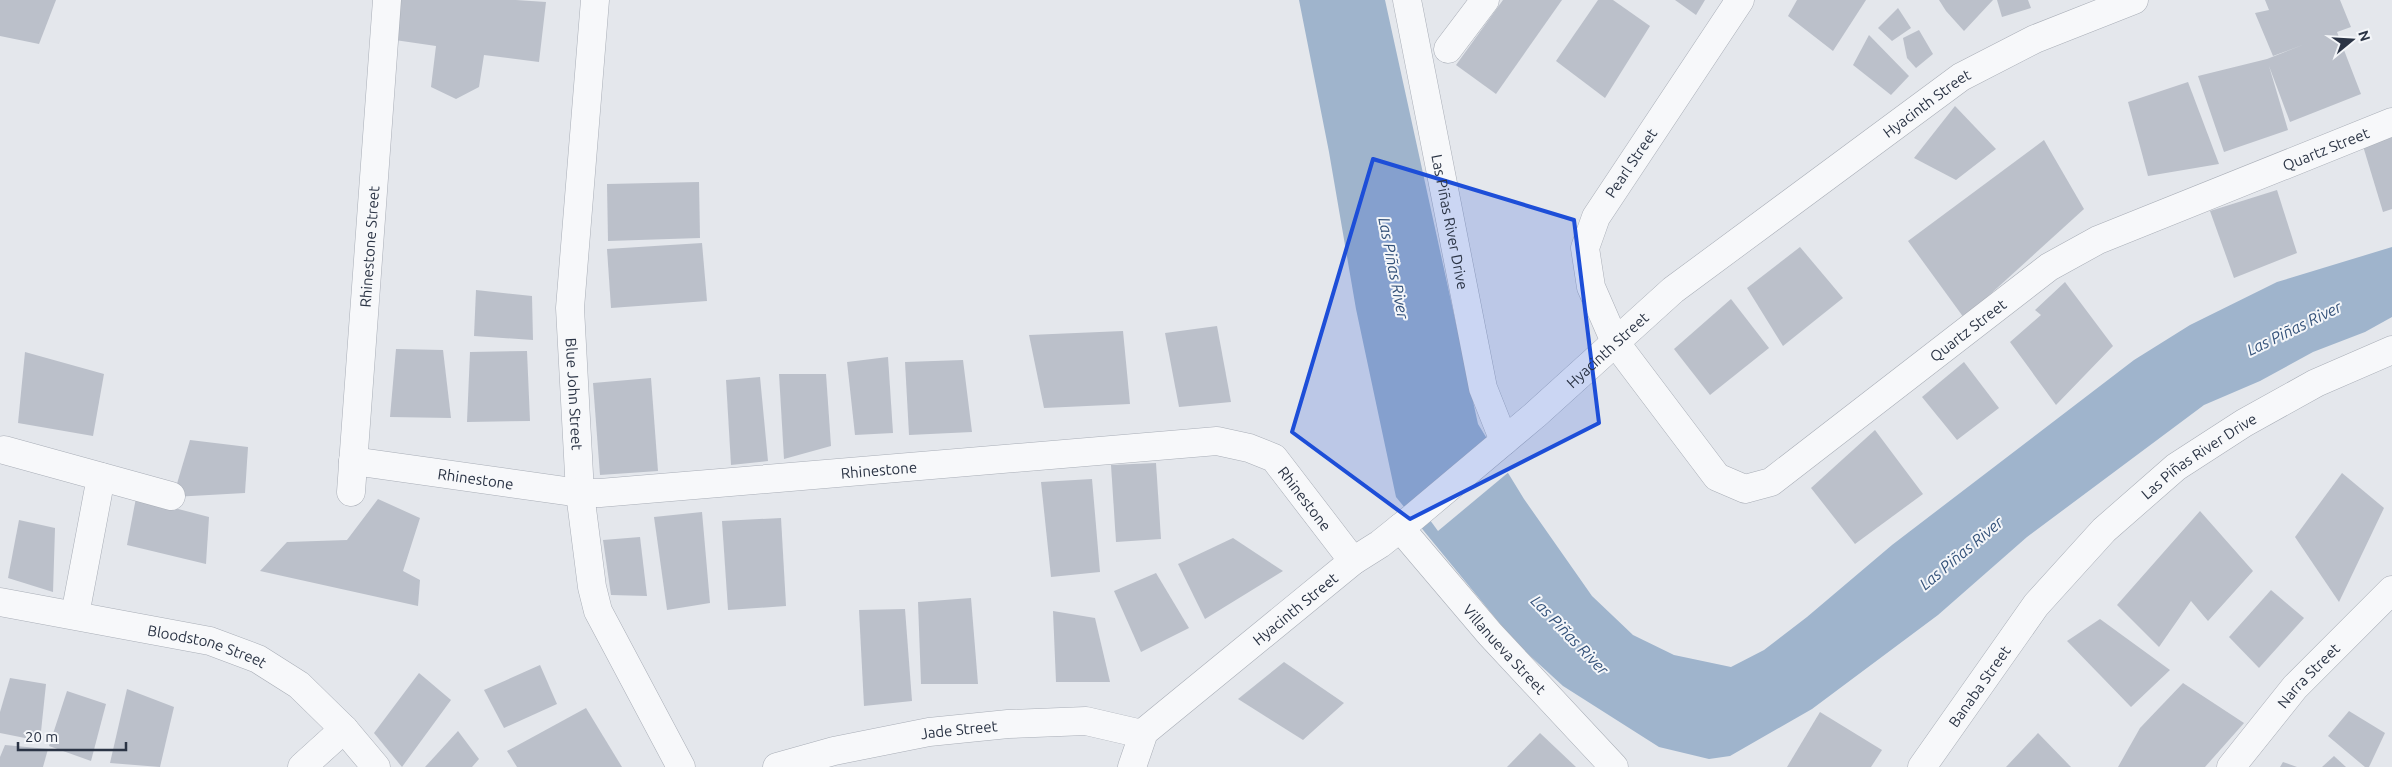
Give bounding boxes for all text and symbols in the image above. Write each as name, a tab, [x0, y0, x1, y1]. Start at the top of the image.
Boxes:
north arrow	[2327, 15, 2377, 65]
text: N	[2355, 29, 2374, 43]
street label: Hyacinth Street	[1879, 65, 1973, 140]
street label: Quartz Street	[2280, 124, 2371, 174]
street label: Pearl Street	[1602, 125, 1660, 201]
street label: Las Piñas River Drive	[1429, 153, 1472, 291]
street label: Rhinestone Street	[356, 185, 382, 308]
water label: Las Piñas River	[1375, 216, 1413, 321]
street label: Quartz Street	[1926, 295, 2009, 365]
water label: Las Piñas River	[2244, 297, 2345, 359]
street label: Hyacinth Street	[1563, 308, 1652, 391]
street label: Blue John Street	[563, 337, 586, 451]
street label: Las Piñas River Drive	[2138, 409, 2259, 502]
street label: Rhinestone	[840, 458, 918, 481]
street label: Rhinestone	[1275, 463, 1335, 534]
street label: Rhinestone	[437, 465, 515, 492]
water label: Las Piñas River	[1916, 512, 2007, 593]
street label: Hyacinth Street	[1249, 569, 1341, 648]
water label: Las Piñas River	[1528, 592, 1613, 679]
street label: Villanueva Street	[1460, 601, 1550, 697]
street label: Bloodstone Street	[146, 621, 270, 671]
street label: Narra Street	[2273, 639, 2343, 711]
street label: Banaba Street	[1945, 642, 2013, 730]
street label: Jade Street	[919, 717, 998, 742]
scale bar	[18, 720, 125, 752]
text: 20 m	[25, 728, 58, 745]

